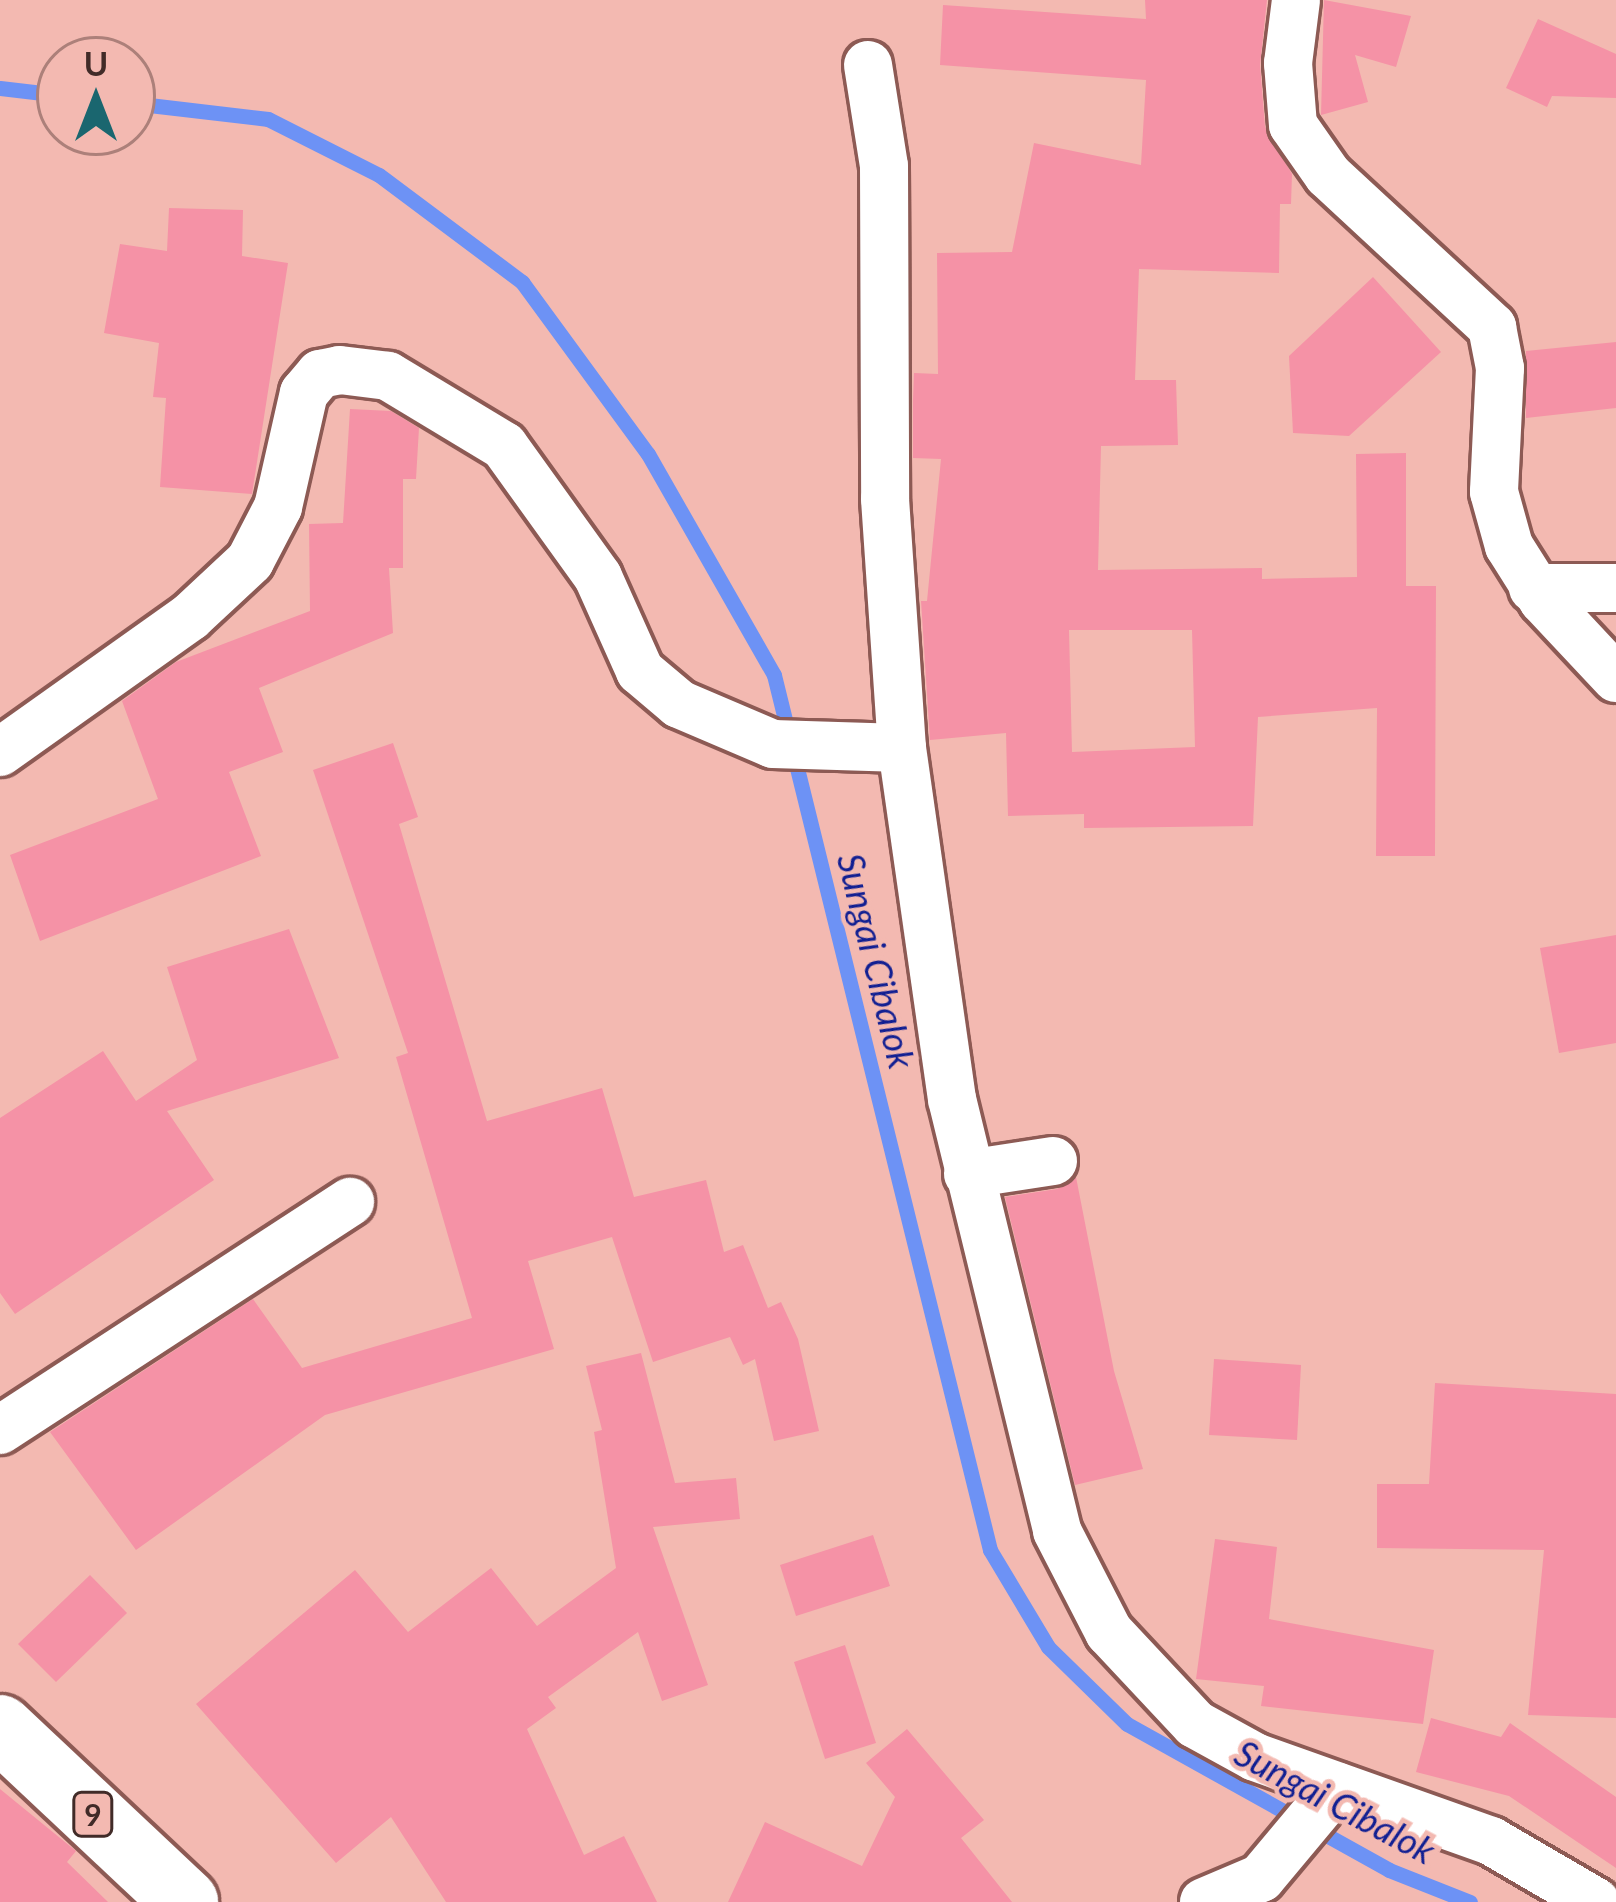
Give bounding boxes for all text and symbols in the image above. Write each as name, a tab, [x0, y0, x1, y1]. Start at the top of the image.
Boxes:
north arrow	[36, 36, 156, 156]
text: U	[84, 43, 108, 83]
water label: Sungai Cibalok	[828, 849, 924, 1073]
water label: Sungai Cibalok	[1228, 1731, 1442, 1873]
road number: 9	[72, 1790, 114, 1838]

